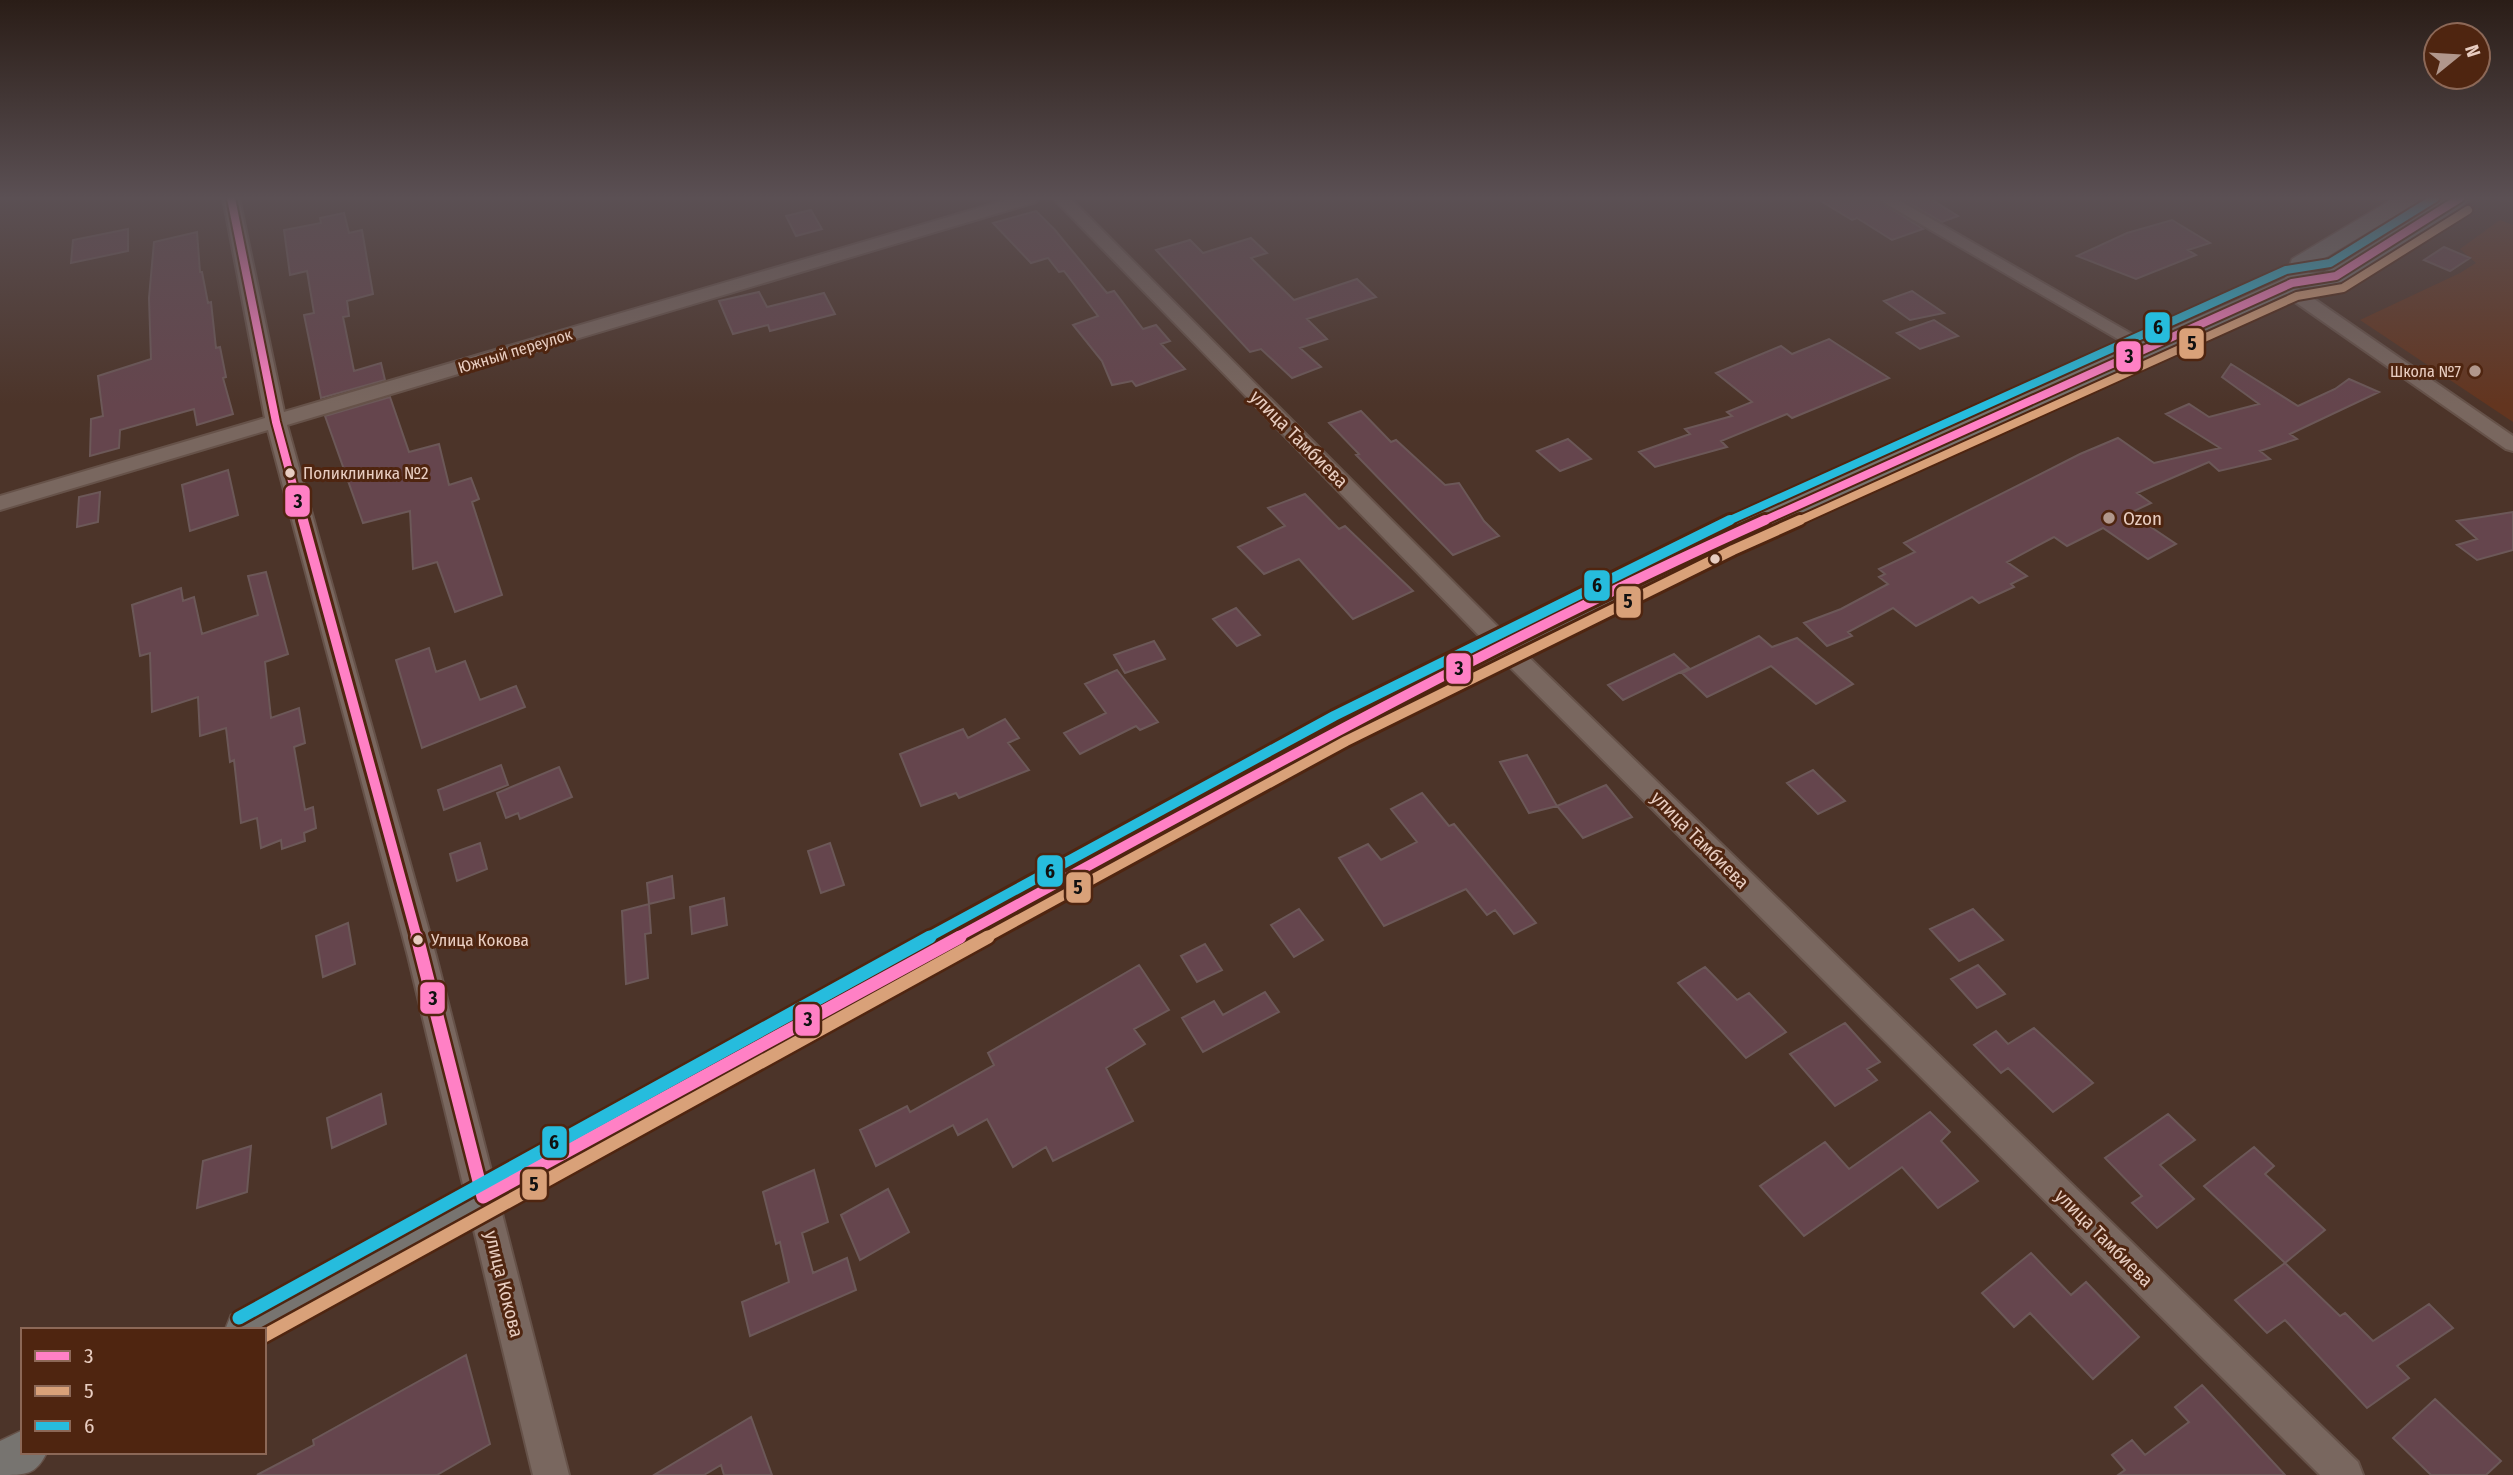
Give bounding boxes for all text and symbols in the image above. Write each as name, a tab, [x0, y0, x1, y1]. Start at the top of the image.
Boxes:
north arrow	[2422, 21, 2492, 91]
text: N	[2460, 42, 2485, 60]
line badge: 6	[2144, 311, 2171, 344]
text: 6	[2153, 316, 2163, 339]
street label: Южный переулок	[456, 324, 575, 377]
line badge: 5	[2178, 327, 2205, 360]
text: 5	[2187, 332, 2197, 355]
line badge: 3	[2115, 340, 2142, 373]
text: 3	[2124, 345, 2134, 368]
place label: Школа №7	[2390, 362, 2462, 381]
marker: Школа №7	[2467, 363, 2483, 379]
street label: улица Тамбиева	[1245, 385, 1353, 493]
place label: Поликлиника №2	[303, 463, 429, 484]
marker: Поликлиника №2	[283, 466, 297, 480]
line badge: 3	[284, 484, 311, 518]
text: 3	[293, 490, 303, 513]
place label: Ozon	[2123, 507, 2162, 530]
marker: Ozon	[2101, 510, 2117, 526]
unlabelled marker	[1708, 552, 1722, 566]
line badge: 6	[1583, 569, 1611, 602]
text: 6	[1592, 574, 1602, 597]
line badge: 5	[1615, 585, 1642, 619]
text: 5	[1623, 590, 1633, 613]
line badge: 3	[1445, 652, 1472, 685]
text: 3	[1454, 657, 1464, 680]
street label: улица Тамбиева	[1646, 786, 1754, 894]
line badge: 6	[1036, 854, 1064, 888]
text: 6	[1045, 860, 1055, 883]
line badge: 5	[1065, 871, 1092, 904]
text: 5	[1073, 876, 1083, 899]
place label: Улица Кокова	[430, 930, 529, 951]
marker: Улица Кокова	[411, 933, 425, 947]
line badge: 3	[419, 981, 446, 1015]
text: 3	[428, 987, 438, 1010]
line badge: 3	[794, 1003, 821, 1037]
text: 3	[803, 1008, 813, 1031]
line badge: 6	[541, 1125, 568, 1159]
text: 6	[549, 1131, 559, 1154]
line badge: 5	[521, 1168, 548, 1201]
text: 5	[529, 1173, 539, 1196]
street label: улица Тамбиева	[2050, 1184, 2158, 1292]
street label: улица Кокова	[480, 1228, 528, 1340]
legend	[21, 1328, 266, 1454]
text: 3	[84, 1343, 93, 1369]
text: 5	[84, 1378, 94, 1404]
text: 6	[84, 1413, 94, 1439]

